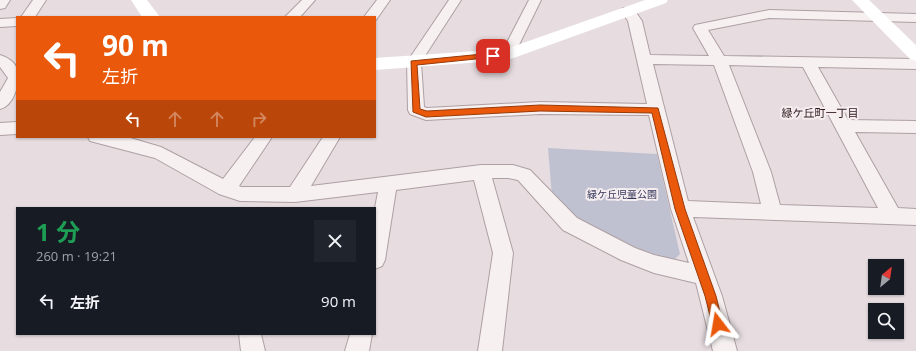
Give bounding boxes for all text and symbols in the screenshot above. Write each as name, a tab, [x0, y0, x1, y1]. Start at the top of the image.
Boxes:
text: 90 m	[102, 26, 169, 64]
icon: left	[36, 32, 88, 84]
pin	[476, 39, 510, 73]
icon: arrive	[482, 45, 504, 67]
text: 左折	[102, 64, 138, 88]
district label: 緑ケ丘町一丁目	[782, 105, 859, 120]
icon: left	[122, 108, 144, 130]
icon: ahead	[164, 108, 186, 130]
icon: ahead	[206, 108, 228, 130]
icon: right	[248, 108, 270, 130]
park label: 緑ケ丘児童公園	[587, 187, 657, 201]
text: 1 分	[36, 215, 80, 248]
button: close	[314, 220, 356, 262]
text: 260 m · 19:21	[36, 247, 117, 265]
north arrow	[868, 259, 904, 295]
map controls	[868, 259, 904, 339]
icon: left	[36, 290, 58, 312]
text: 90 m	[321, 291, 356, 311]
text: 左折	[70, 292, 100, 312]
position arrow	[697, 303, 739, 345]
button: search	[868, 303, 904, 339]

